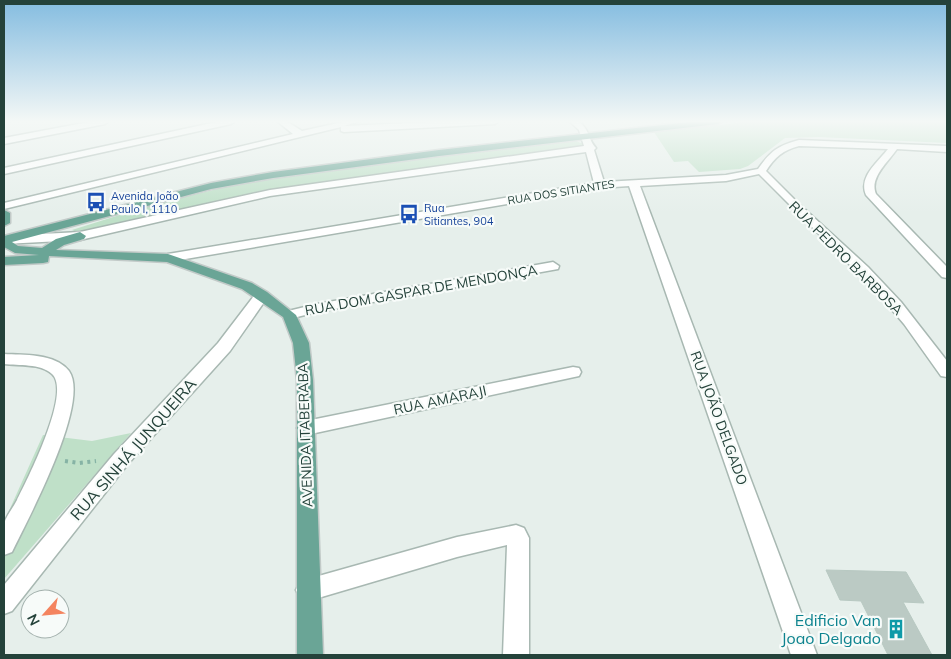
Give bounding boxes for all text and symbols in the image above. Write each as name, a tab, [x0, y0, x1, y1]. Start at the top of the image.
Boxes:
street label: RUA DOS SITIANTES	[506, 177, 616, 207]
place label: Avenida João Paulo I, 1110	[111, 189, 178, 216]
bus stop icon: Avenida João Paulo I, 1110	[85, 191, 107, 213]
street label: RUA PEDRO BARBOSA	[785, 197, 907, 319]
place label: Rua Sitiantes, 904	[424, 201, 494, 228]
bus stop icon: Rua Sitiantes, 904	[398, 203, 420, 225]
street label: RUA DOM GASPAR DE MENDONÇA	[303, 261, 539, 319]
street label: RUA JOÃO DELGADO	[686, 349, 752, 487]
street label: AVENIDA ITABERABA	[293, 362, 317, 507]
street label: RUA SINHÁ JUNQUEIRA	[66, 374, 200, 524]
street label: RUA AMARAJI	[392, 381, 488, 419]
north arrow	[20, 589, 70, 639]
place label: Edificio Van Joao Delgado	[781, 610, 881, 648]
text: N	[23, 611, 44, 629]
building icon: Edificio Van Joao Delgado	[885, 618, 907, 640]

